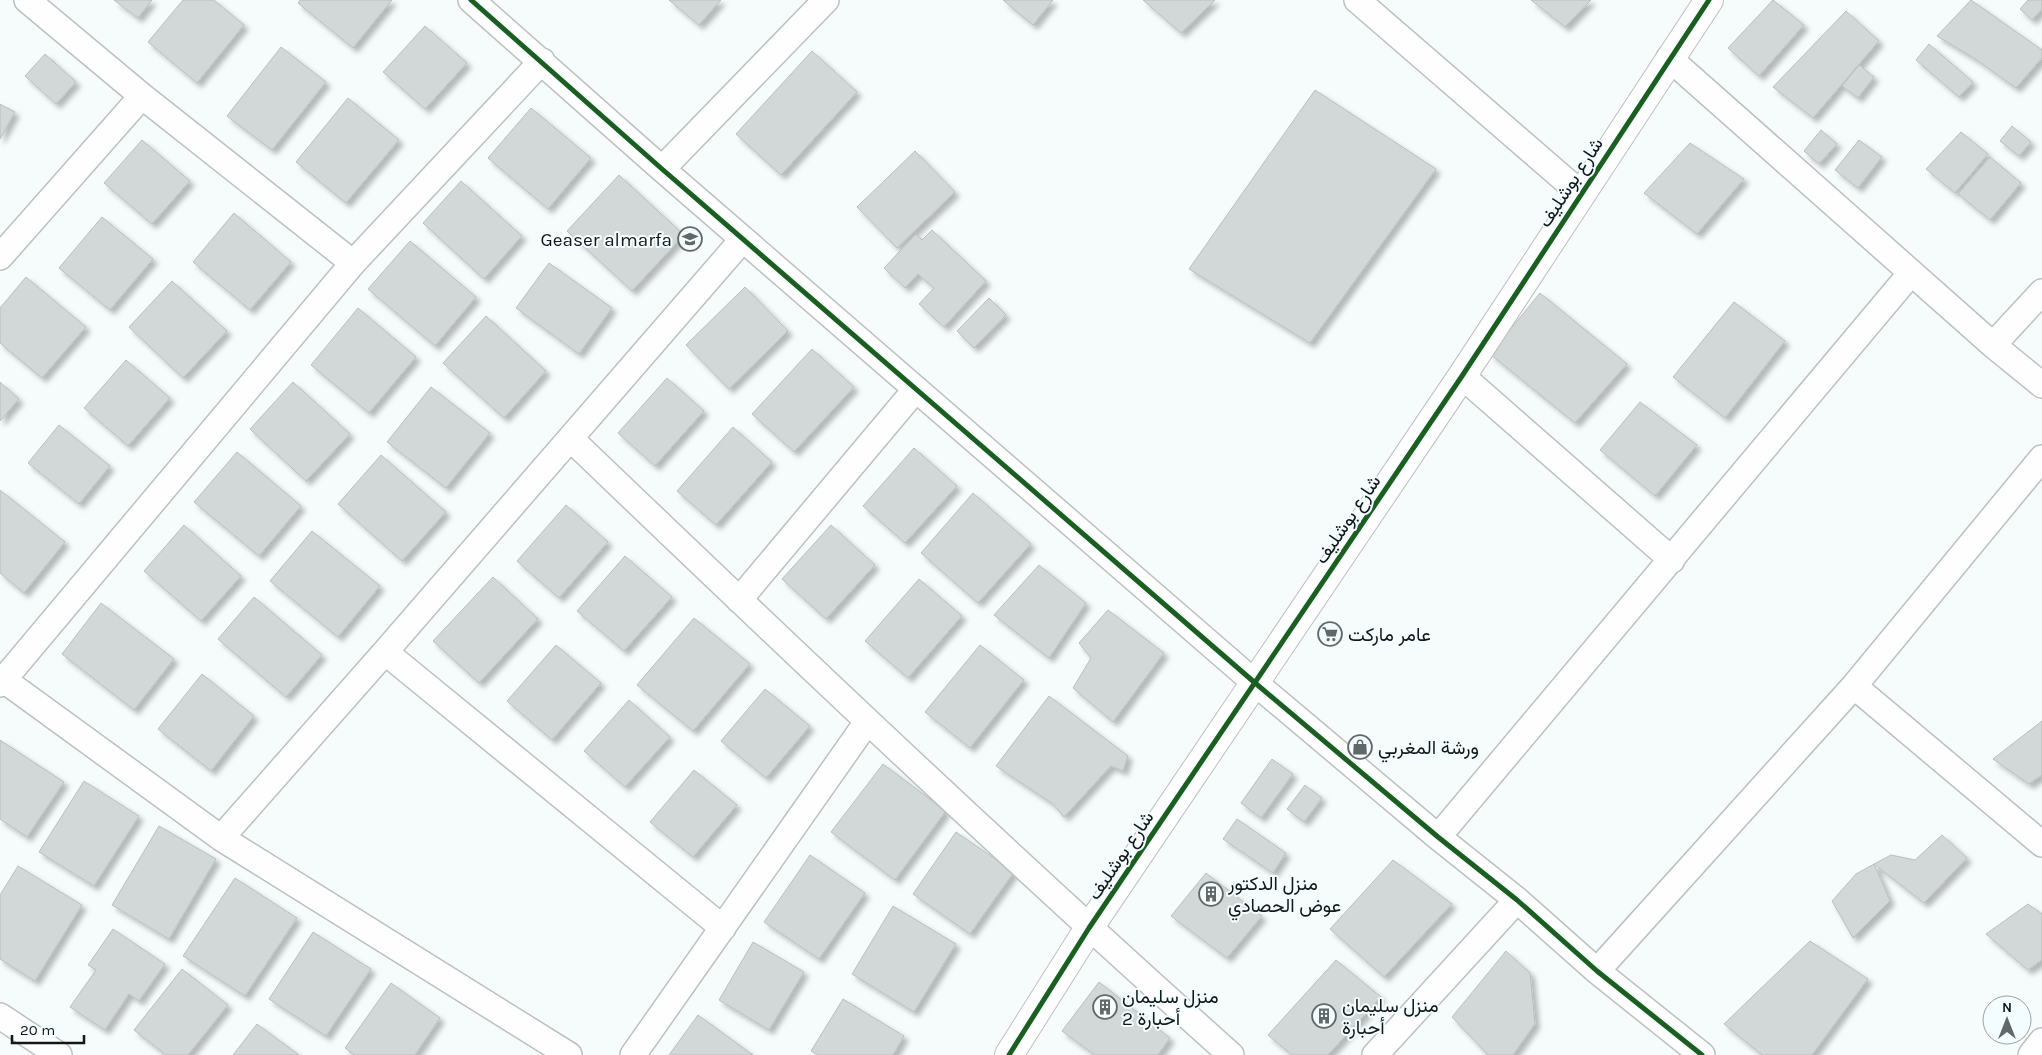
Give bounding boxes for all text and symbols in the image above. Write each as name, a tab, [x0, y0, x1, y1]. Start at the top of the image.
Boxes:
street label: شارع بوشليف	[1534, 134, 1609, 232]
school or university icon: Geaser almarfa	[677, 226, 703, 252]
place label: Geaser almarfa	[541, 229, 672, 251]
street label: شارع بوشليف	[1310, 471, 1386, 569]
supermarket icon: عامر ماركت	[1317, 621, 1343, 647]
place label: عامر ماركت	[1348, 624, 1431, 646]
shop icon: ورشة المغربي	[1347, 734, 1373, 760]
place label: ورشة المغربي	[1378, 737, 1479, 763]
street label: شارع بوشليف	[1083, 807, 1159, 905]
place label: منزل الدكتور عوض الحصادي	[1227, 873, 1341, 921]
building icon: منزل الدكتور عوض الحصادي	[1198, 881, 1224, 907]
place label: منزل سليمان أحبارة 2	[1122, 986, 1219, 1030]
building icon: منزل سليمان أحبارة 2	[1092, 994, 1118, 1020]
place label: منزل سليمان أحبارة	[1342, 995, 1439, 1039]
north arrow	[1982, 995, 2032, 1045]
text: N	[2002, 999, 2012, 1016]
building icon: منزل سليمان أحبارة	[1311, 1003, 1337, 1029]
scale bar	[12, 1012, 85, 1044]
text: 20 m	[20, 1021, 55, 1039]

